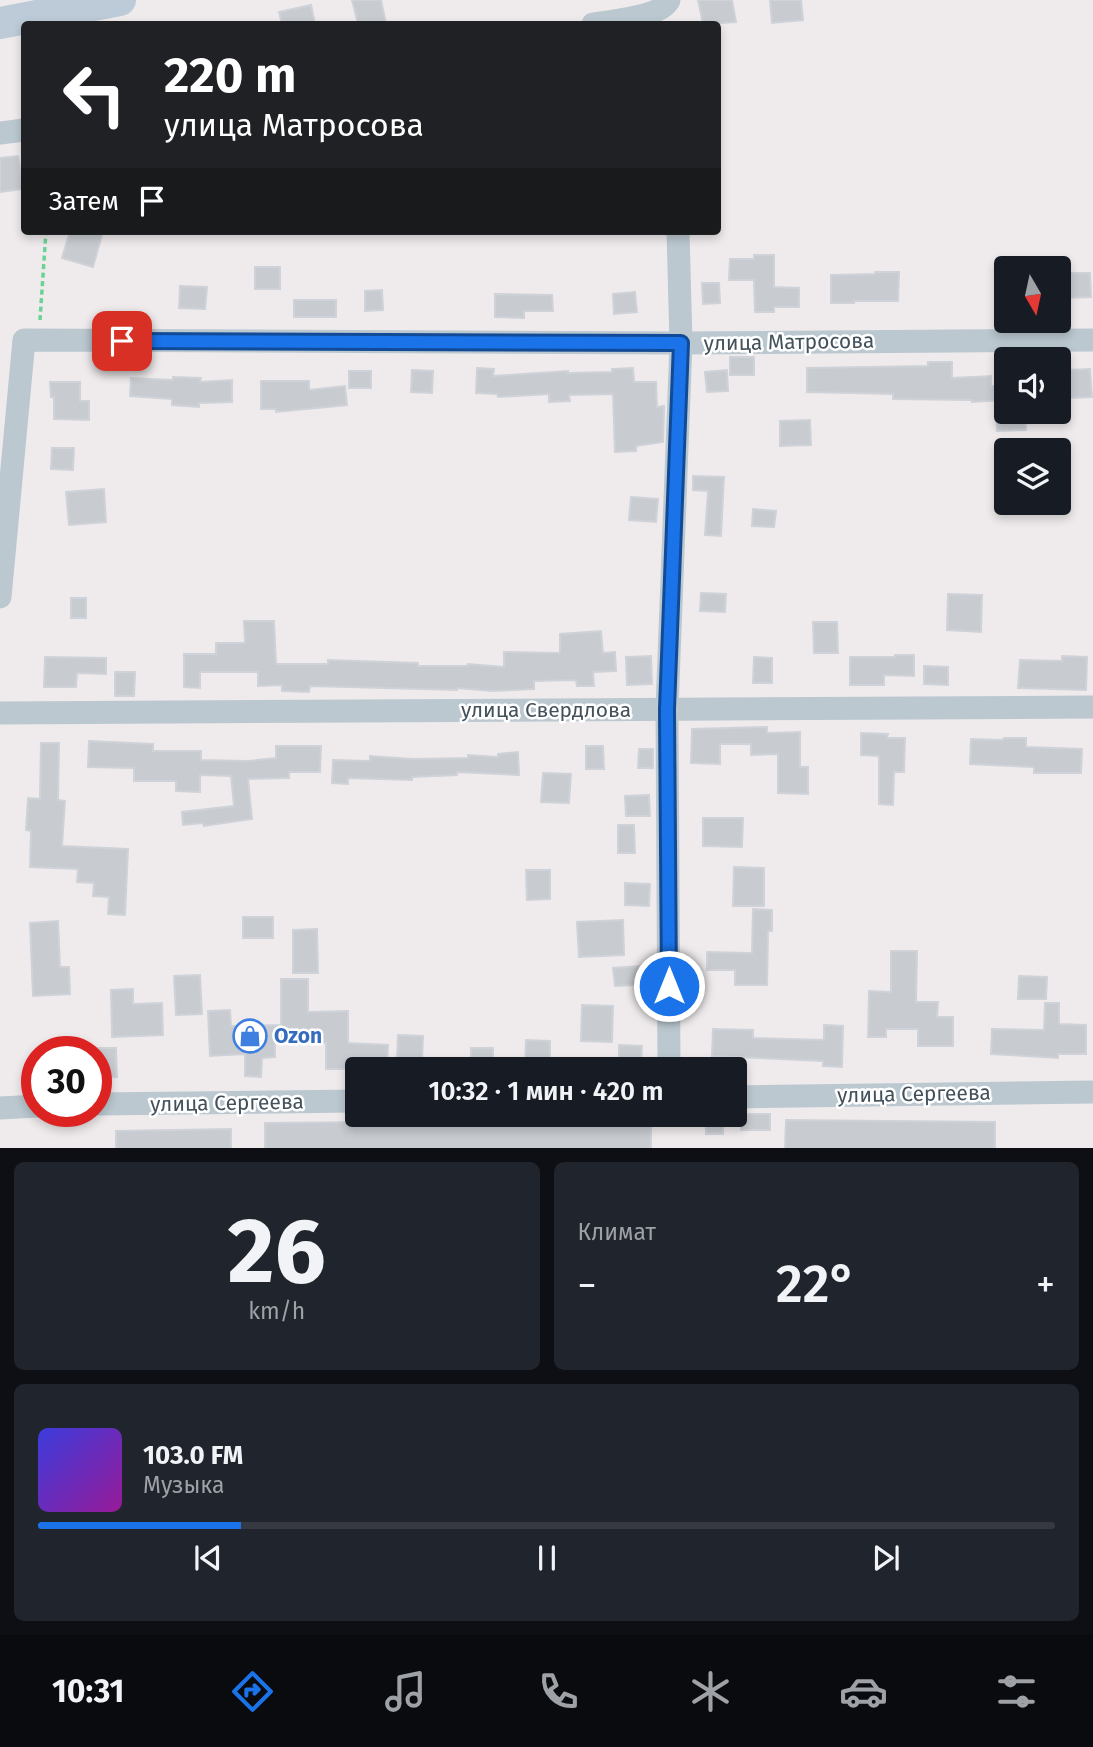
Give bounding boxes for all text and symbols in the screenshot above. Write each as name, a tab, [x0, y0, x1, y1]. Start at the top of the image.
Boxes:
text: 220 m	[164, 46, 296, 105]
icon: left	[49, 49, 140, 140]
text: улица Матросова	[164, 106, 424, 144]
icon: arrive	[133, 182, 171, 220]
text: Затем	[49, 186, 119, 217]
north arrow	[994, 256, 1071, 332]
map controls	[994, 256, 1071, 515]
pin	[92, 311, 152, 371]
icon: arrive	[103, 322, 141, 360]
street label: улица Матросова	[704, 328, 874, 356]
button: sound	[994, 347, 1071, 424]
button: layers	[994, 438, 1071, 515]
street label: улица Свердлова	[461, 697, 631, 723]
position arrow	[632, 949, 706, 1023]
shop icon: Ozon	[231, 1017, 269, 1055]
place label: Ozon	[274, 1023, 322, 1049]
speed limit sign: 30	[21, 1036, 112, 1127]
text: 10:32 · 1 мин · 420 m	[429, 1076, 663, 1107]
street label: улица Сергеева	[837, 1080, 991, 1108]
street label: улица Сергеева	[150, 1089, 304, 1117]
text: 26	[228, 1197, 326, 1306]
text: Климат	[578, 1218, 656, 1246]
text: 22°	[776, 1253, 856, 1316]
text: −	[578, 1262, 597, 1308]
text: +	[1036, 1262, 1055, 1308]
text: km/h	[248, 1297, 305, 1325]
text: 103.0 FM	[143, 1440, 243, 1471]
text: Музыка	[143, 1471, 224, 1499]
icon: previous	[189, 1539, 227, 1577]
icon: pause	[528, 1539, 566, 1577]
icon: next	[867, 1539, 905, 1577]
icon: directions	[228, 1667, 277, 1716]
icon: music	[381, 1667, 430, 1716]
icon: phone	[534, 1667, 583, 1716]
icon: climate	[686, 1667, 735, 1716]
icon: car	[839, 1667, 888, 1716]
icon: filters	[992, 1667, 1041, 1716]
text: 10:31	[52, 1672, 124, 1710]

